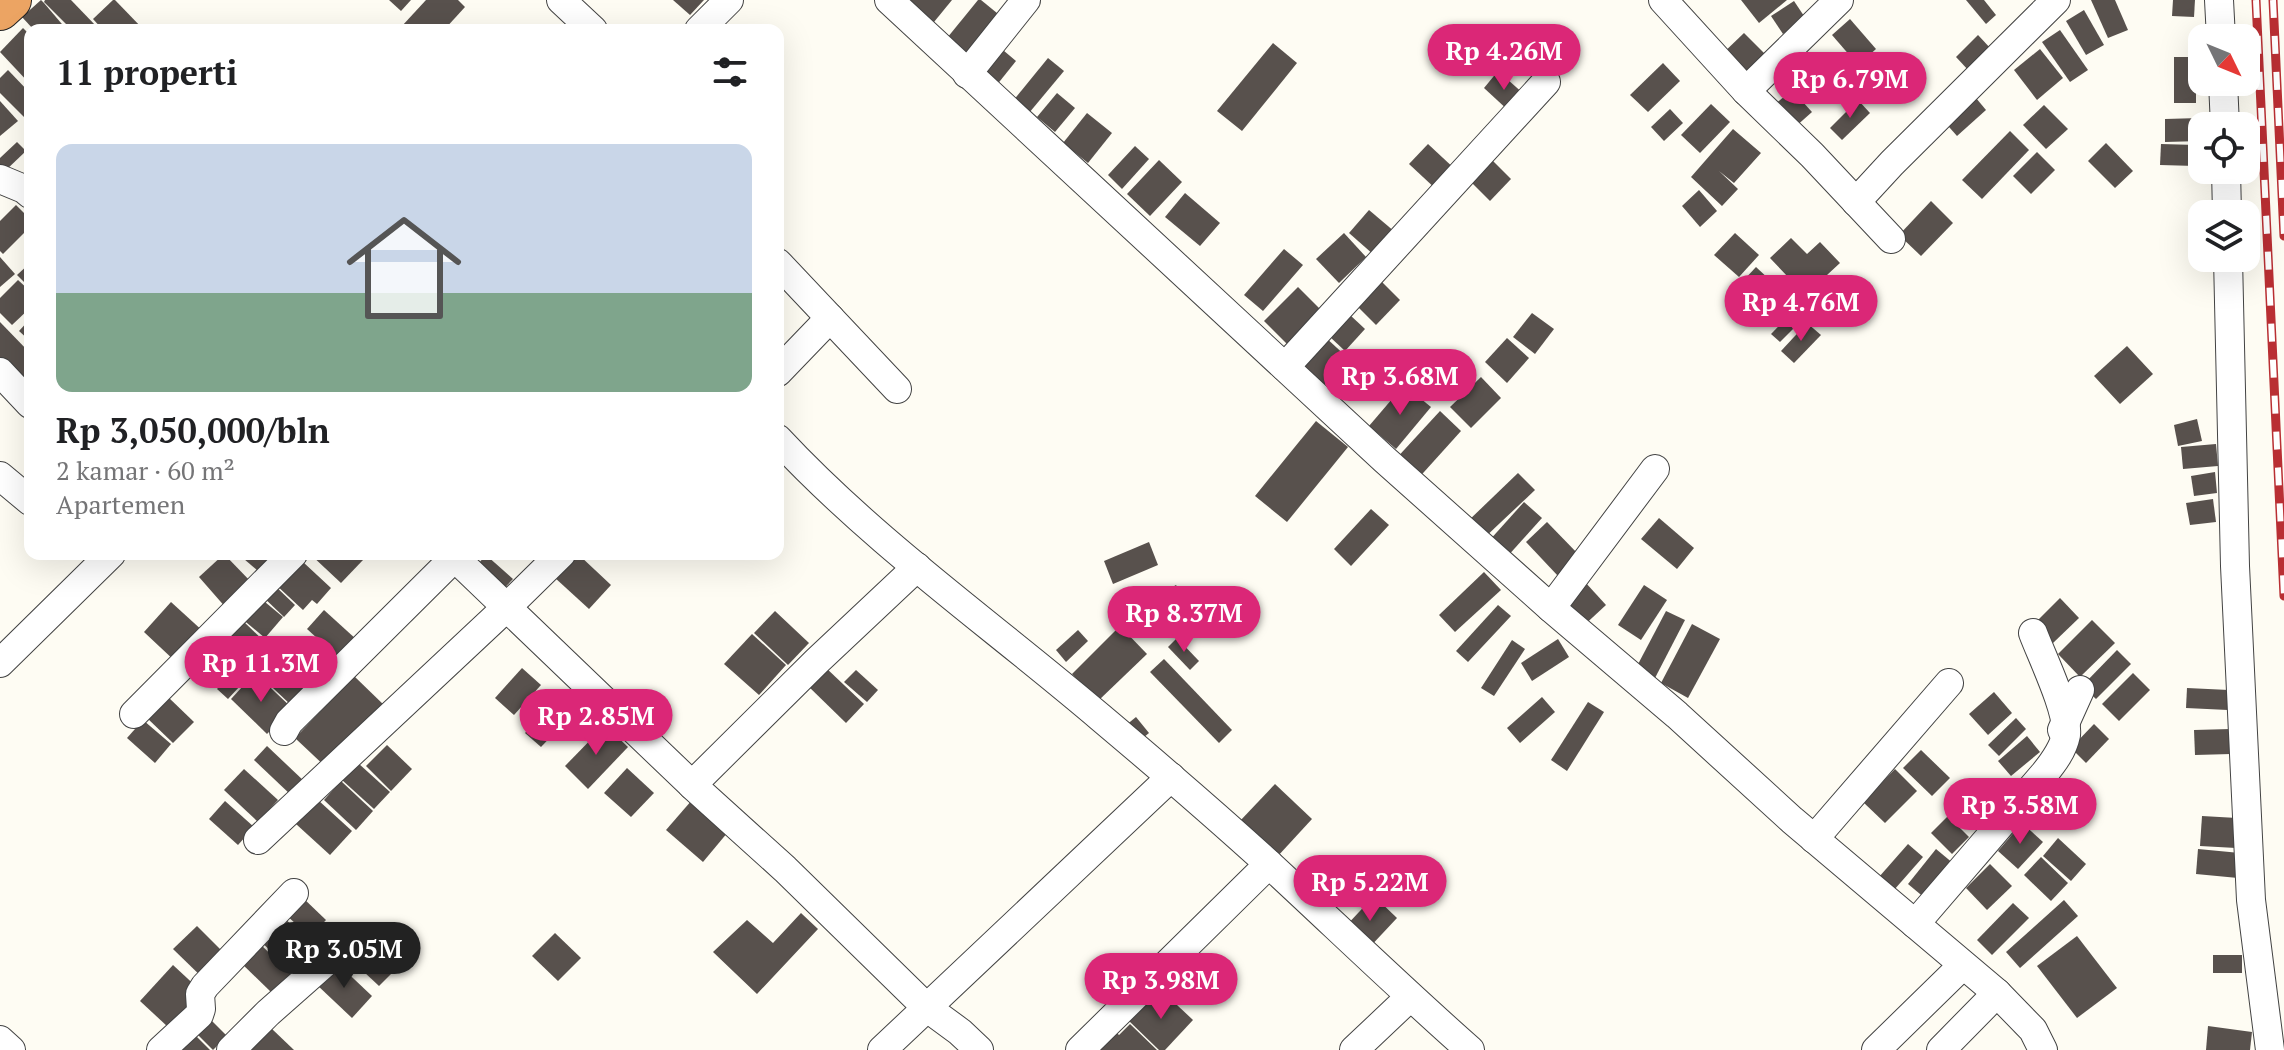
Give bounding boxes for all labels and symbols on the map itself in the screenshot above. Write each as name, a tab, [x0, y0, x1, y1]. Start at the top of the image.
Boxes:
pin: Rp 4.26M	[1421, 24, 1587, 92]
north arrow	[2188, 24, 2260, 96]
pin: Rp 6.79M	[1767, 52, 1933, 120]
pin: Rp 4.76M	[1718, 275, 1884, 343]
pin: Rp 3.68M	[1317, 349, 1483, 417]
pin: Rp 8.37M	[1101, 586, 1267, 654]
pin: Rp 11.3M	[178, 636, 344, 704]
pin: Rp 2.85M	[513, 689, 679, 757]
pin: Rp 3.58M	[1937, 778, 2103, 846]
pin: Rp 5.22M	[1287, 855, 1453, 923]
pin: Rp 3.05M	[261, 922, 427, 990]
pin: Rp 3.98M	[1078, 953, 1244, 1021]

